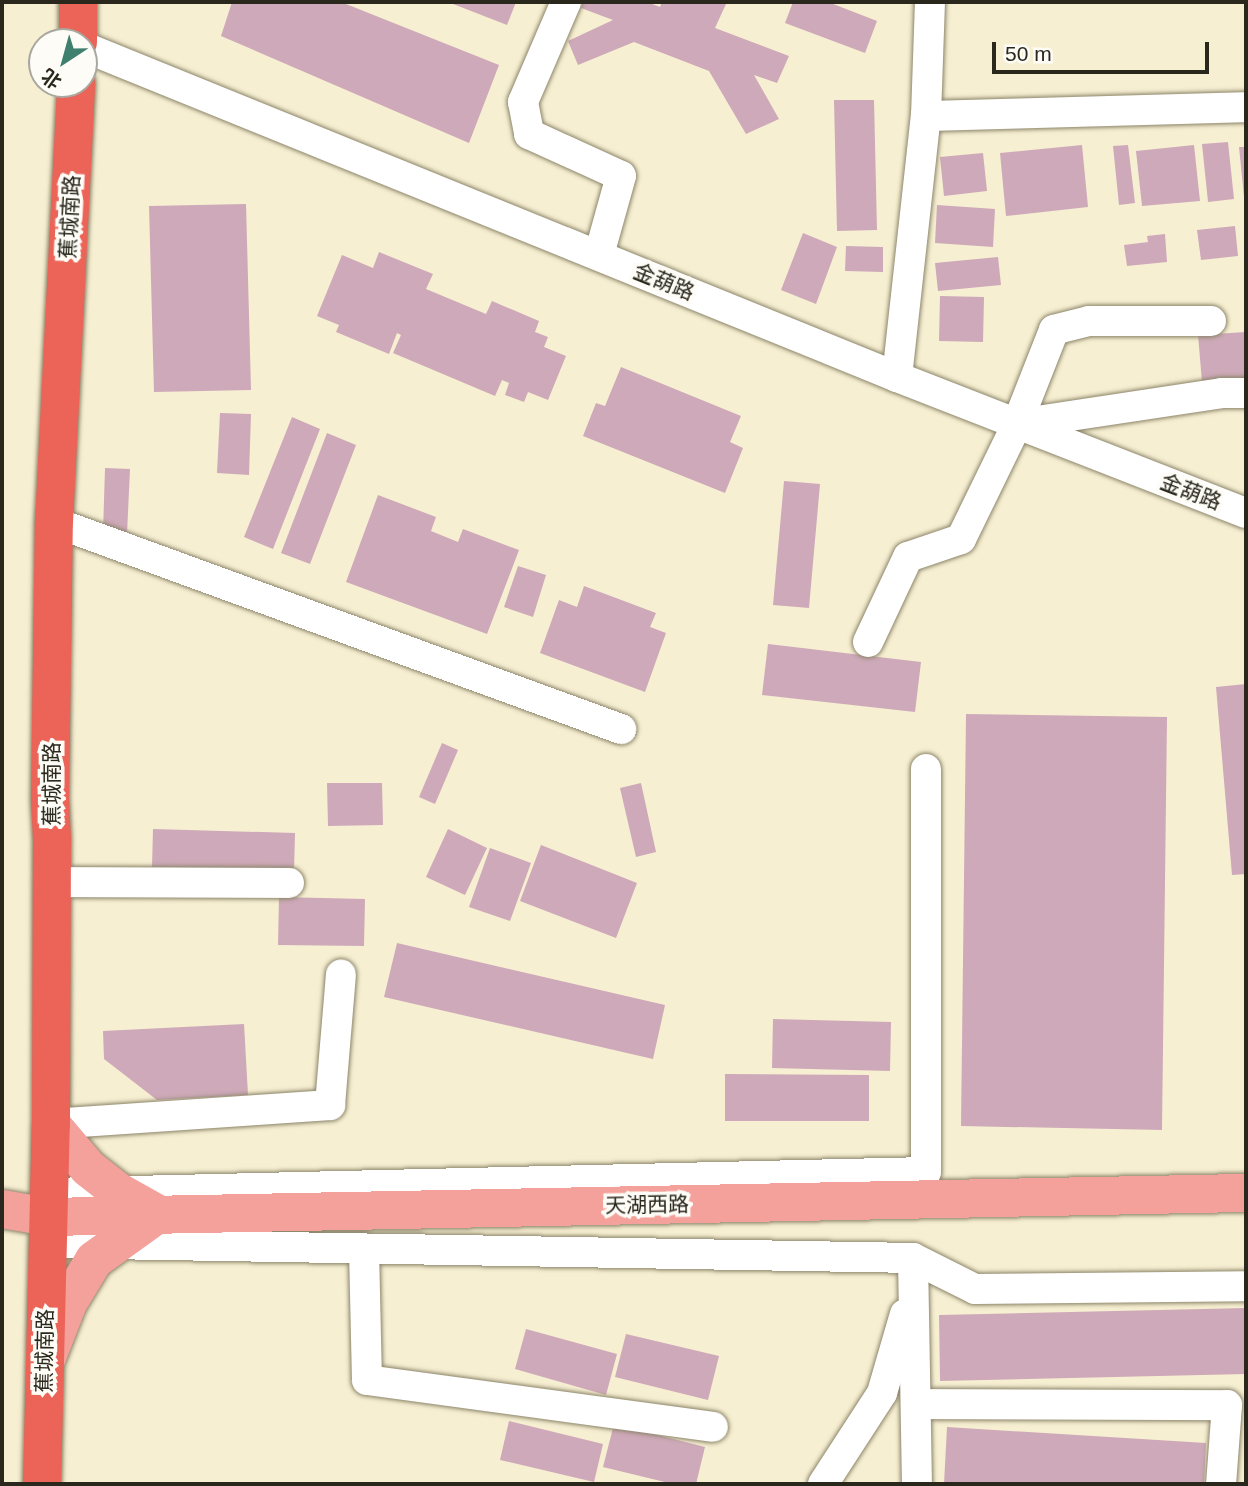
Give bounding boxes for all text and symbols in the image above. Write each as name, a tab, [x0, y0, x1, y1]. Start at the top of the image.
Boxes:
north arrow	[28, 28, 98, 98]
scale bar	[996, 28, 1213, 72]
text: 50 m	[1005, 42, 1052, 65]
text: 北	[38, 65, 65, 93]
street label: 蕉城南路	[55, 174, 85, 260]
street label: 金葫路	[630, 259, 698, 305]
street label: 金葫路	[1157, 469, 1225, 515]
street label: 蕉城南路	[39, 742, 65, 826]
street label: 天湖西路	[605, 1192, 689, 1218]
street label: 蕉城南路	[32, 1309, 58, 1393]

